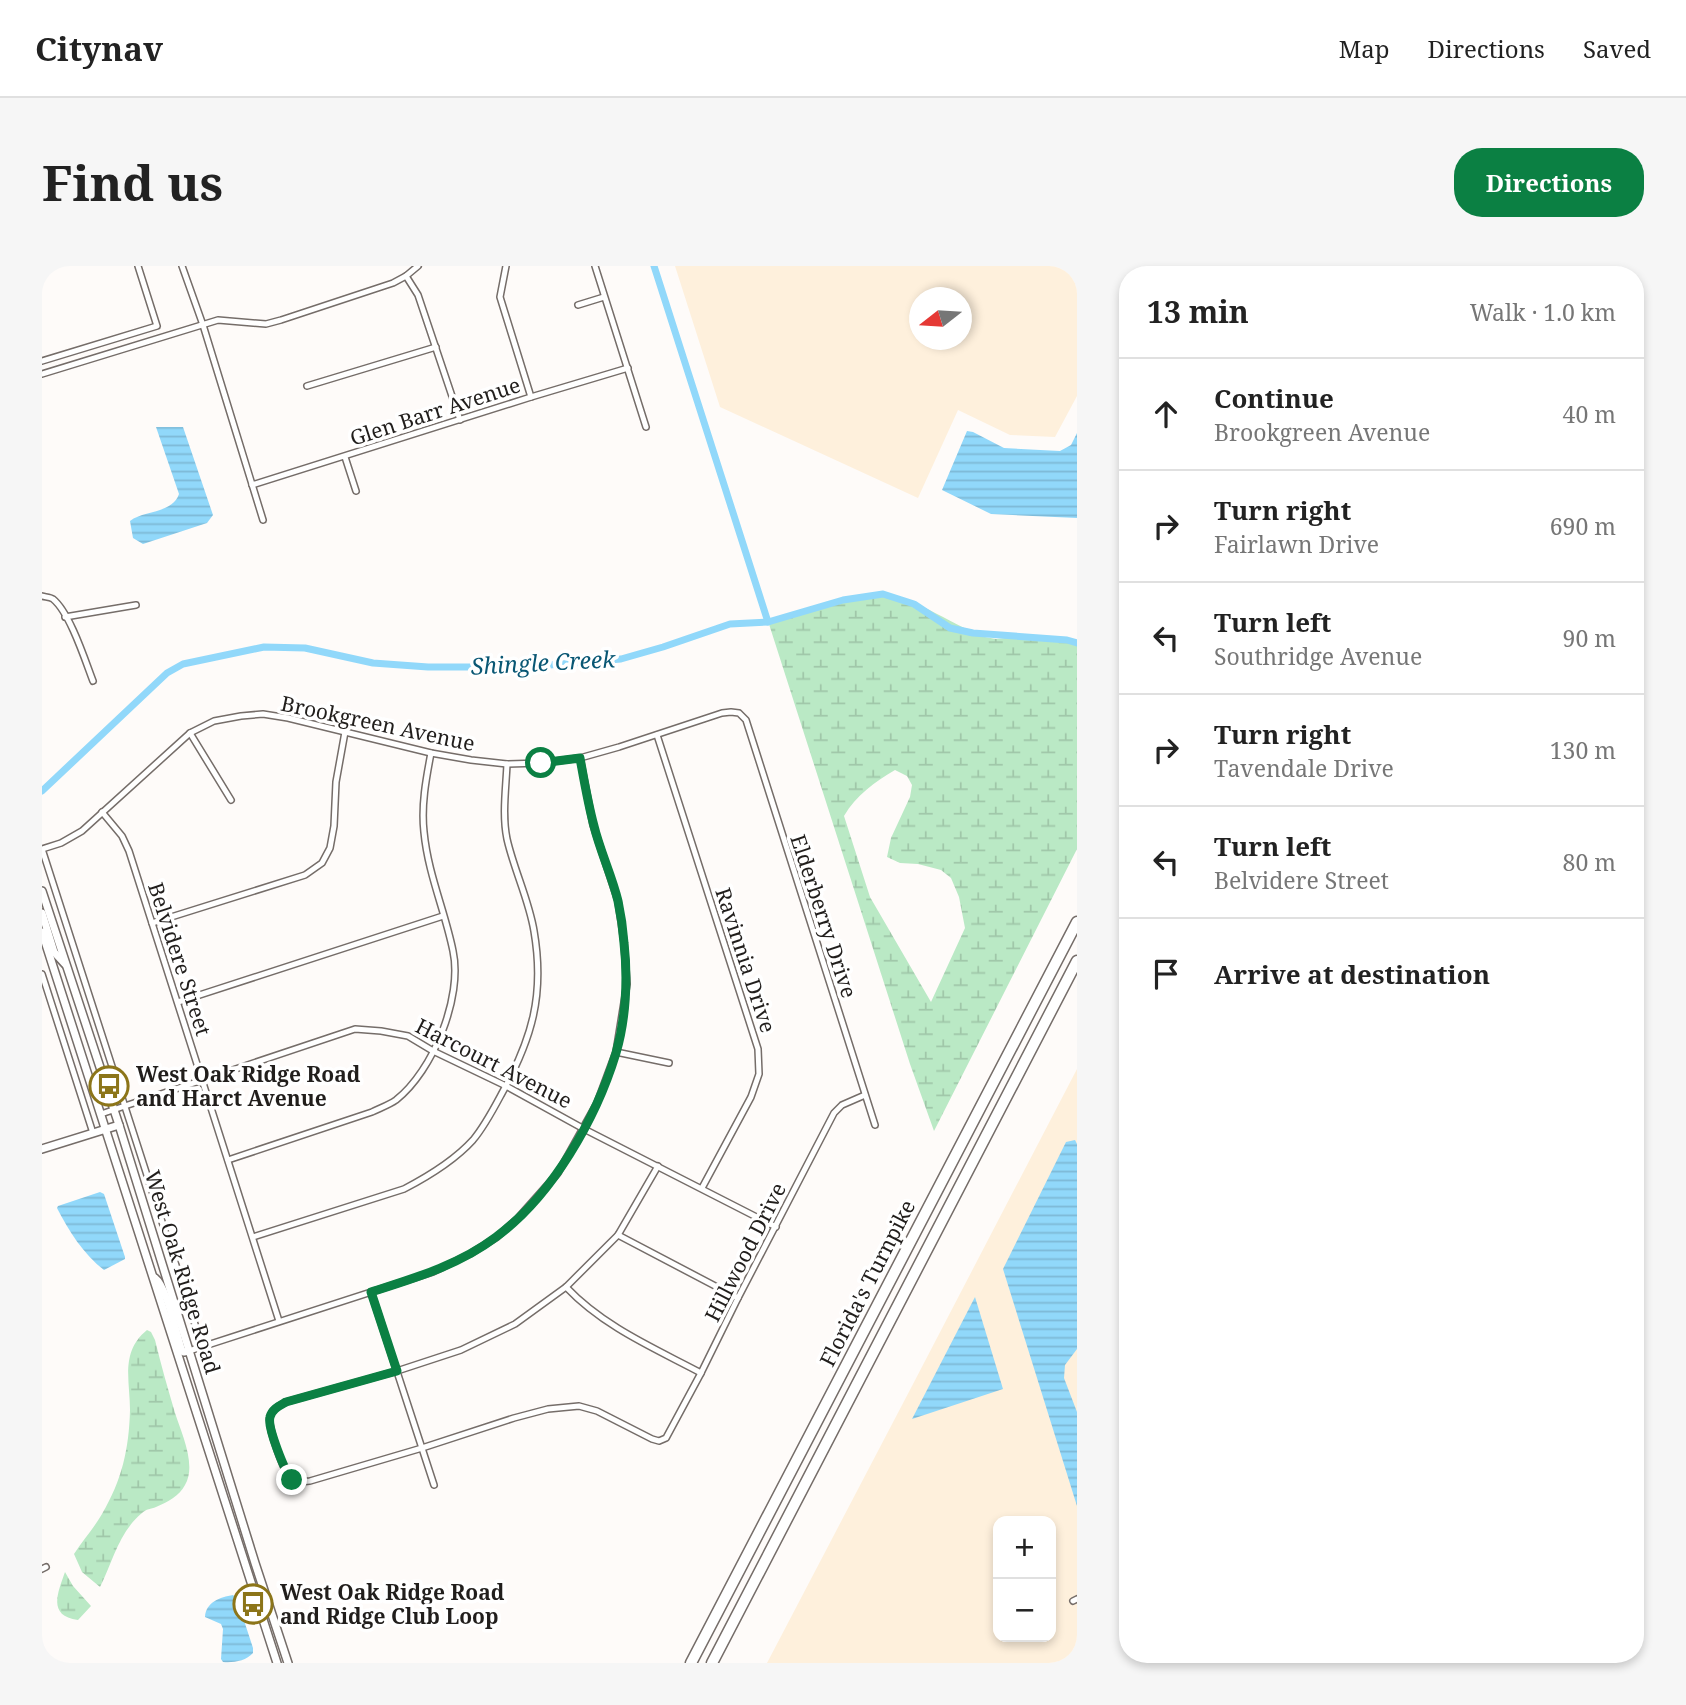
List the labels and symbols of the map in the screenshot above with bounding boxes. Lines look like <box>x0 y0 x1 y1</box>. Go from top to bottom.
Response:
north arrow <box>909 287 972 350</box>
street label: Glen Barr Avenue <box>346 370 524 452</box>
water label: Shingle Creek <box>470 642 617 682</box>
street label: Brookgreen Avenue <box>279 689 477 757</box>
route start <box>525 747 556 778</box>
street label: Elderberry Drive <box>784 831 864 1001</box>
street label: Belvidere Street <box>142 879 218 1039</box>
street label: Ravinnia Drive <box>709 884 783 1036</box>
street label: Harcourt Avenue <box>411 1011 577 1115</box>
place label: West Oak Ridge Road and Harct Avenue <box>136 1060 361 1112</box>
bus stop icon: West Oak Ridge Road and Harct Avenue <box>88 1065 130 1107</box>
street label: West Oak Ridge Road <box>139 1167 227 1377</box>
street label: Hillwood Drive <box>698 1178 792 1326</box>
street label: Florida's Turnpike <box>813 1195 921 1371</box>
route end <box>276 1464 307 1495</box>
place label: West Oak Ridge Road and Ridge Club Loop <box>280 1578 505 1630</box>
bus stop icon: West Oak Ridge Road and Ridge Club Loop <box>232 1583 274 1625</box>

